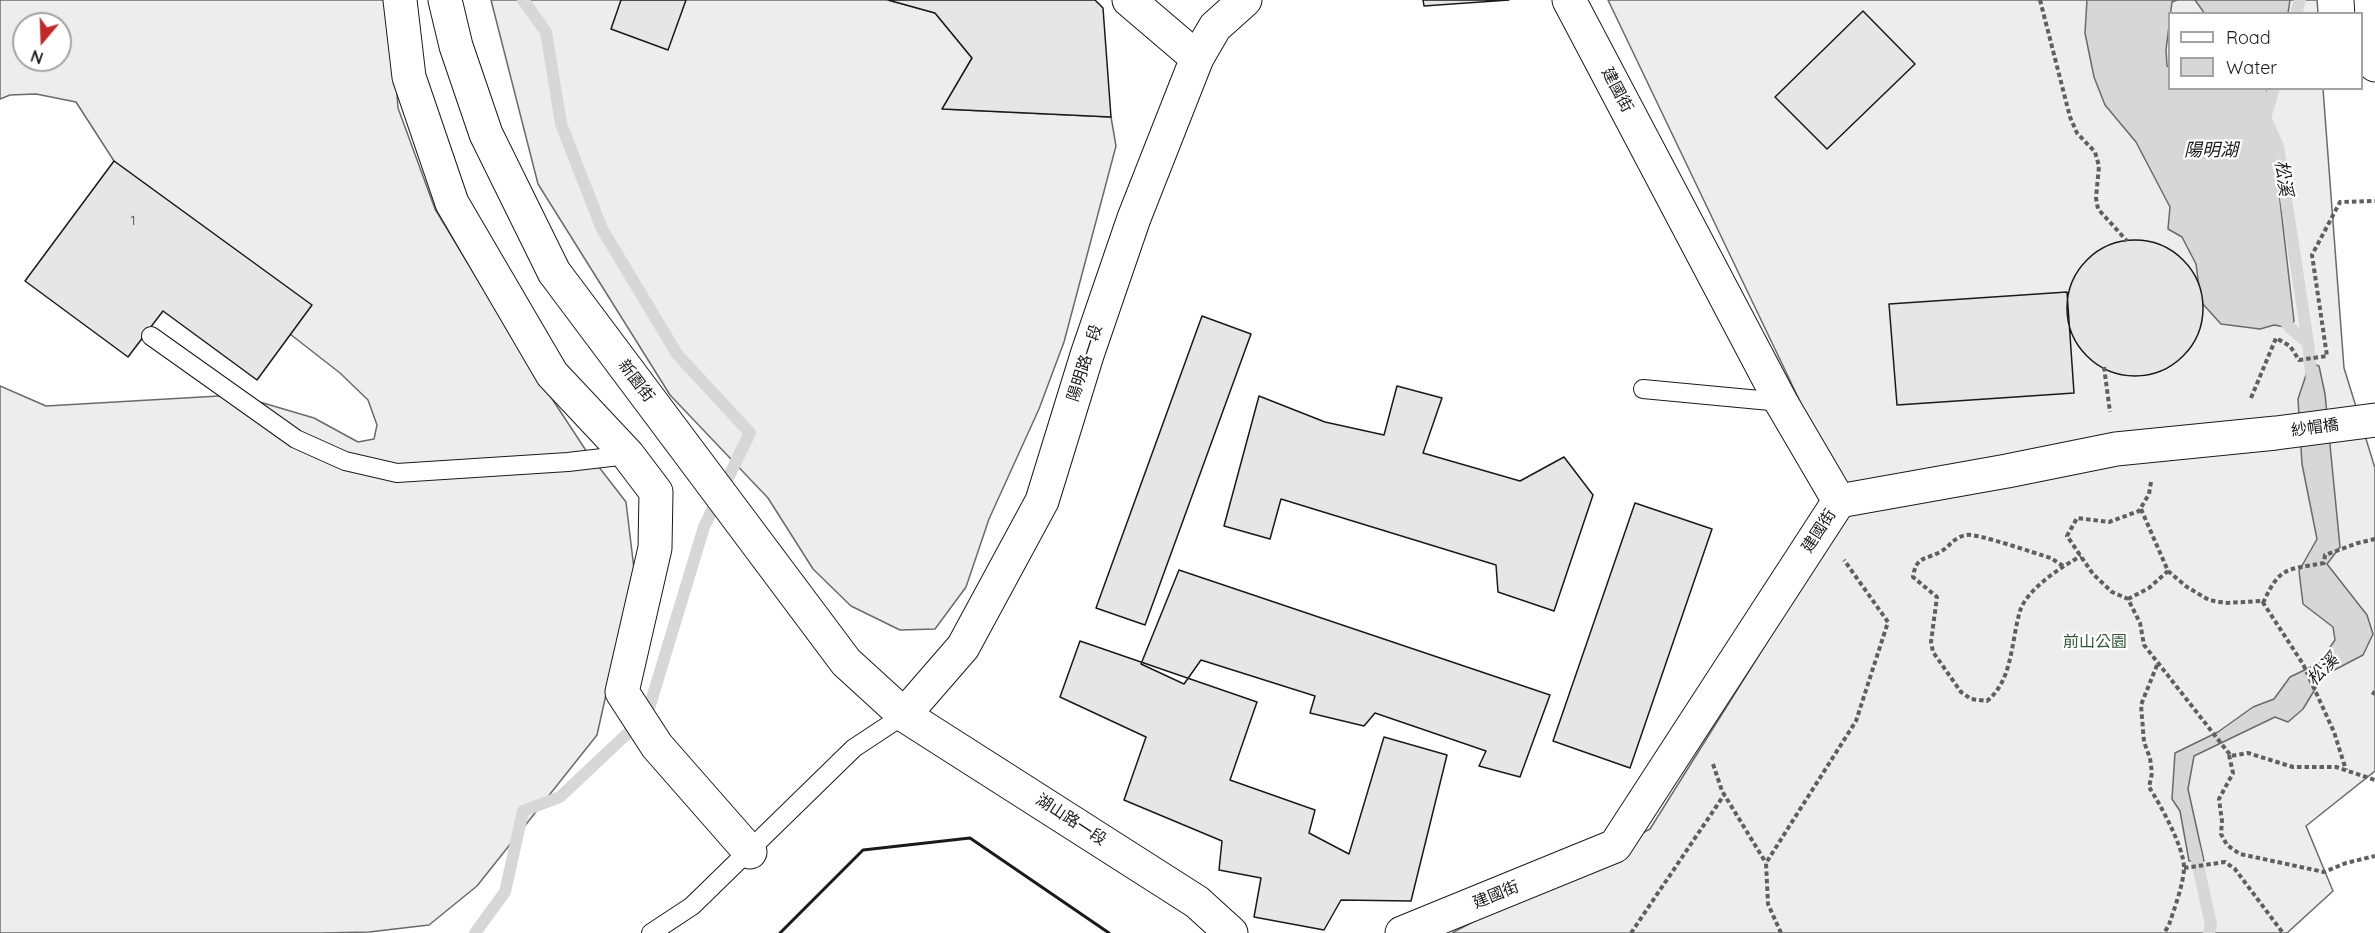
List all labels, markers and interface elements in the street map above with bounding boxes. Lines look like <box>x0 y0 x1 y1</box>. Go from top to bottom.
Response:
north arrow <box>12 12 72 72</box>
legend <box>2168 12 2363 90</box>
text: Road <box>2226 26 2271 49</box>
text: N <box>28 46 46 69</box>
text: Water <box>2226 56 2277 79</box>
street label: 建國街 <box>1597 64 1637 116</box>
water label: 陽明湖 <box>2184 140 2238 162</box>
water label: 松溪 <box>2270 159 2296 197</box>
house number: 1 <box>130 213 136 229</box>
street label: 陽明路一段 <box>1064 322 1106 404</box>
street label: 新園街 <box>614 356 658 406</box>
street label: 紗帽橋 <box>2290 415 2340 441</box>
street label: 建國街 <box>1798 506 1840 556</box>
park label: 前山公園 <box>2063 632 2127 652</box>
water label: 松溪 <box>2303 650 2343 690</box>
street label: 湖山路一段 <box>1032 790 1110 850</box>
street label: 建國街 <box>1470 877 1522 913</box>

